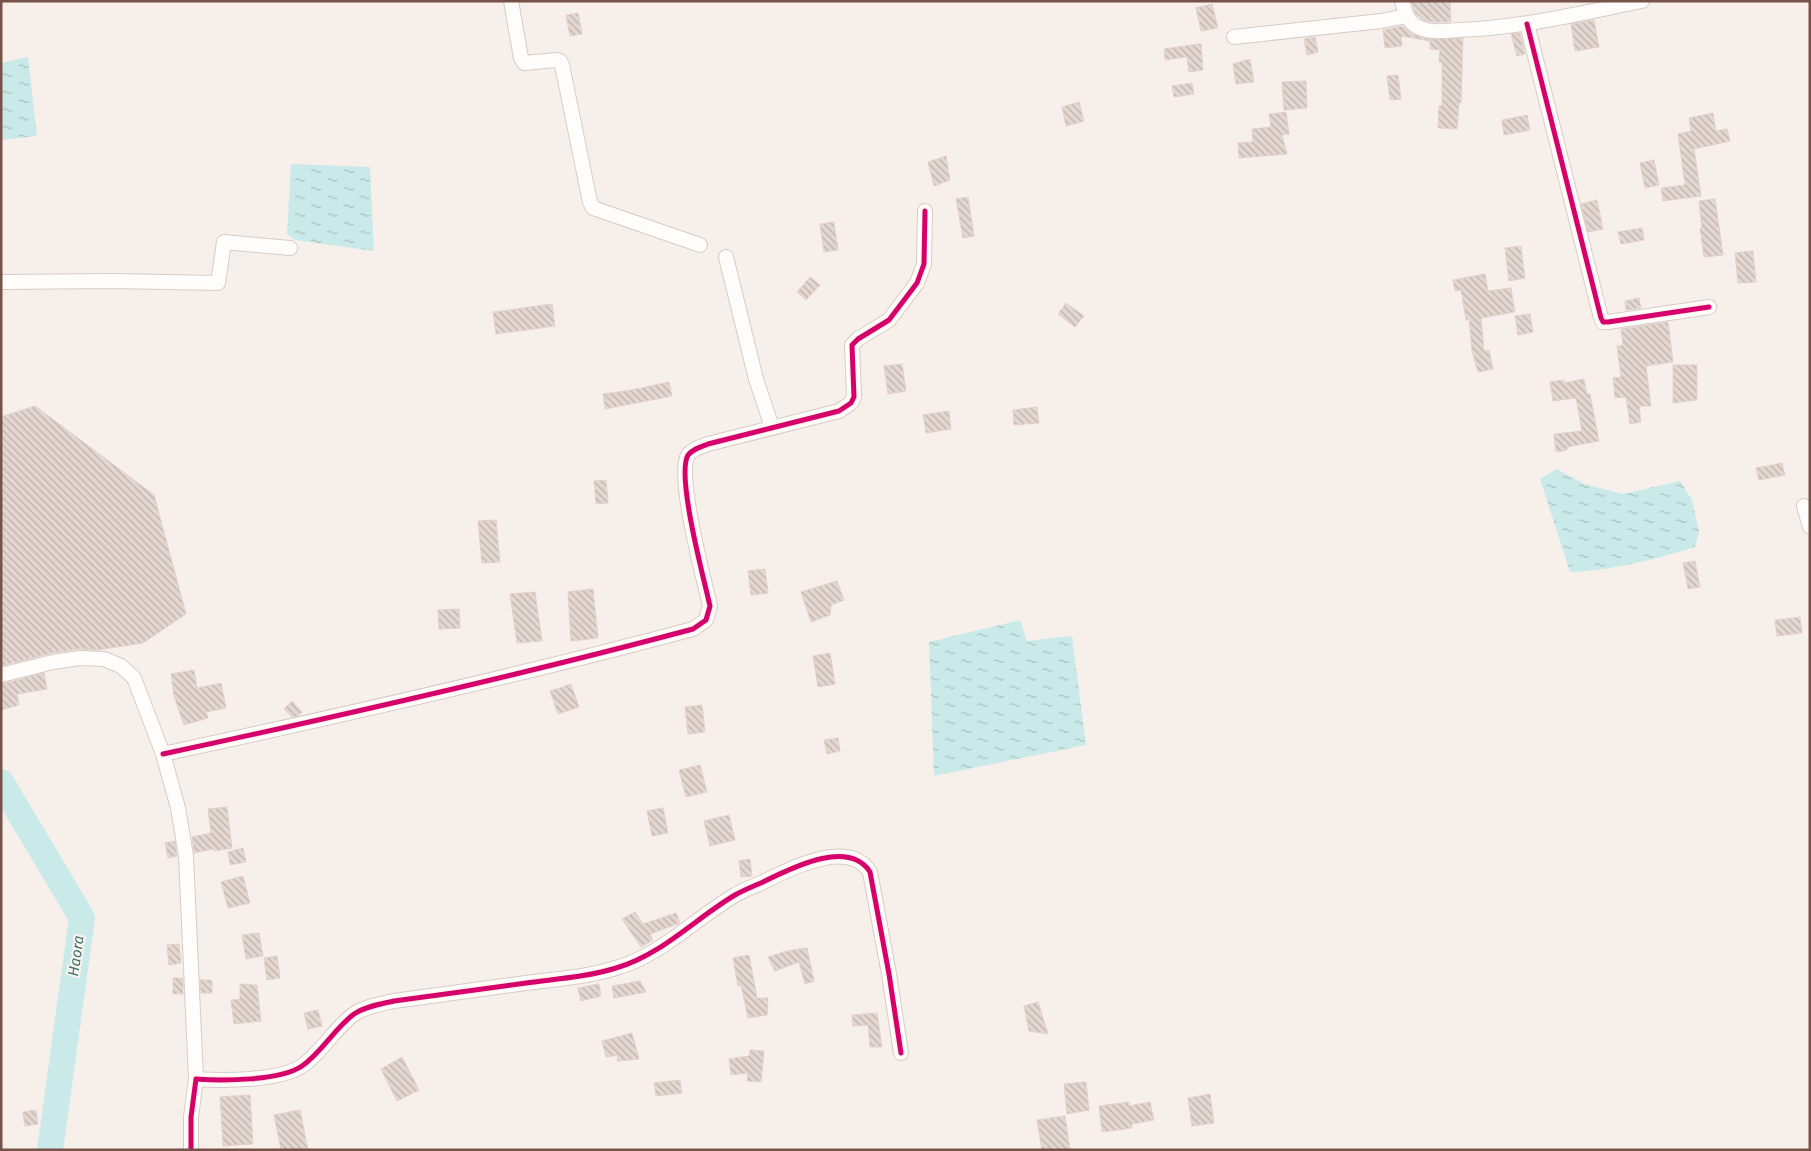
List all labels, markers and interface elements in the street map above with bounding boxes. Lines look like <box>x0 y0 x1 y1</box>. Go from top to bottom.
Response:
water label: Haora <box>64 934 88 978</box>

